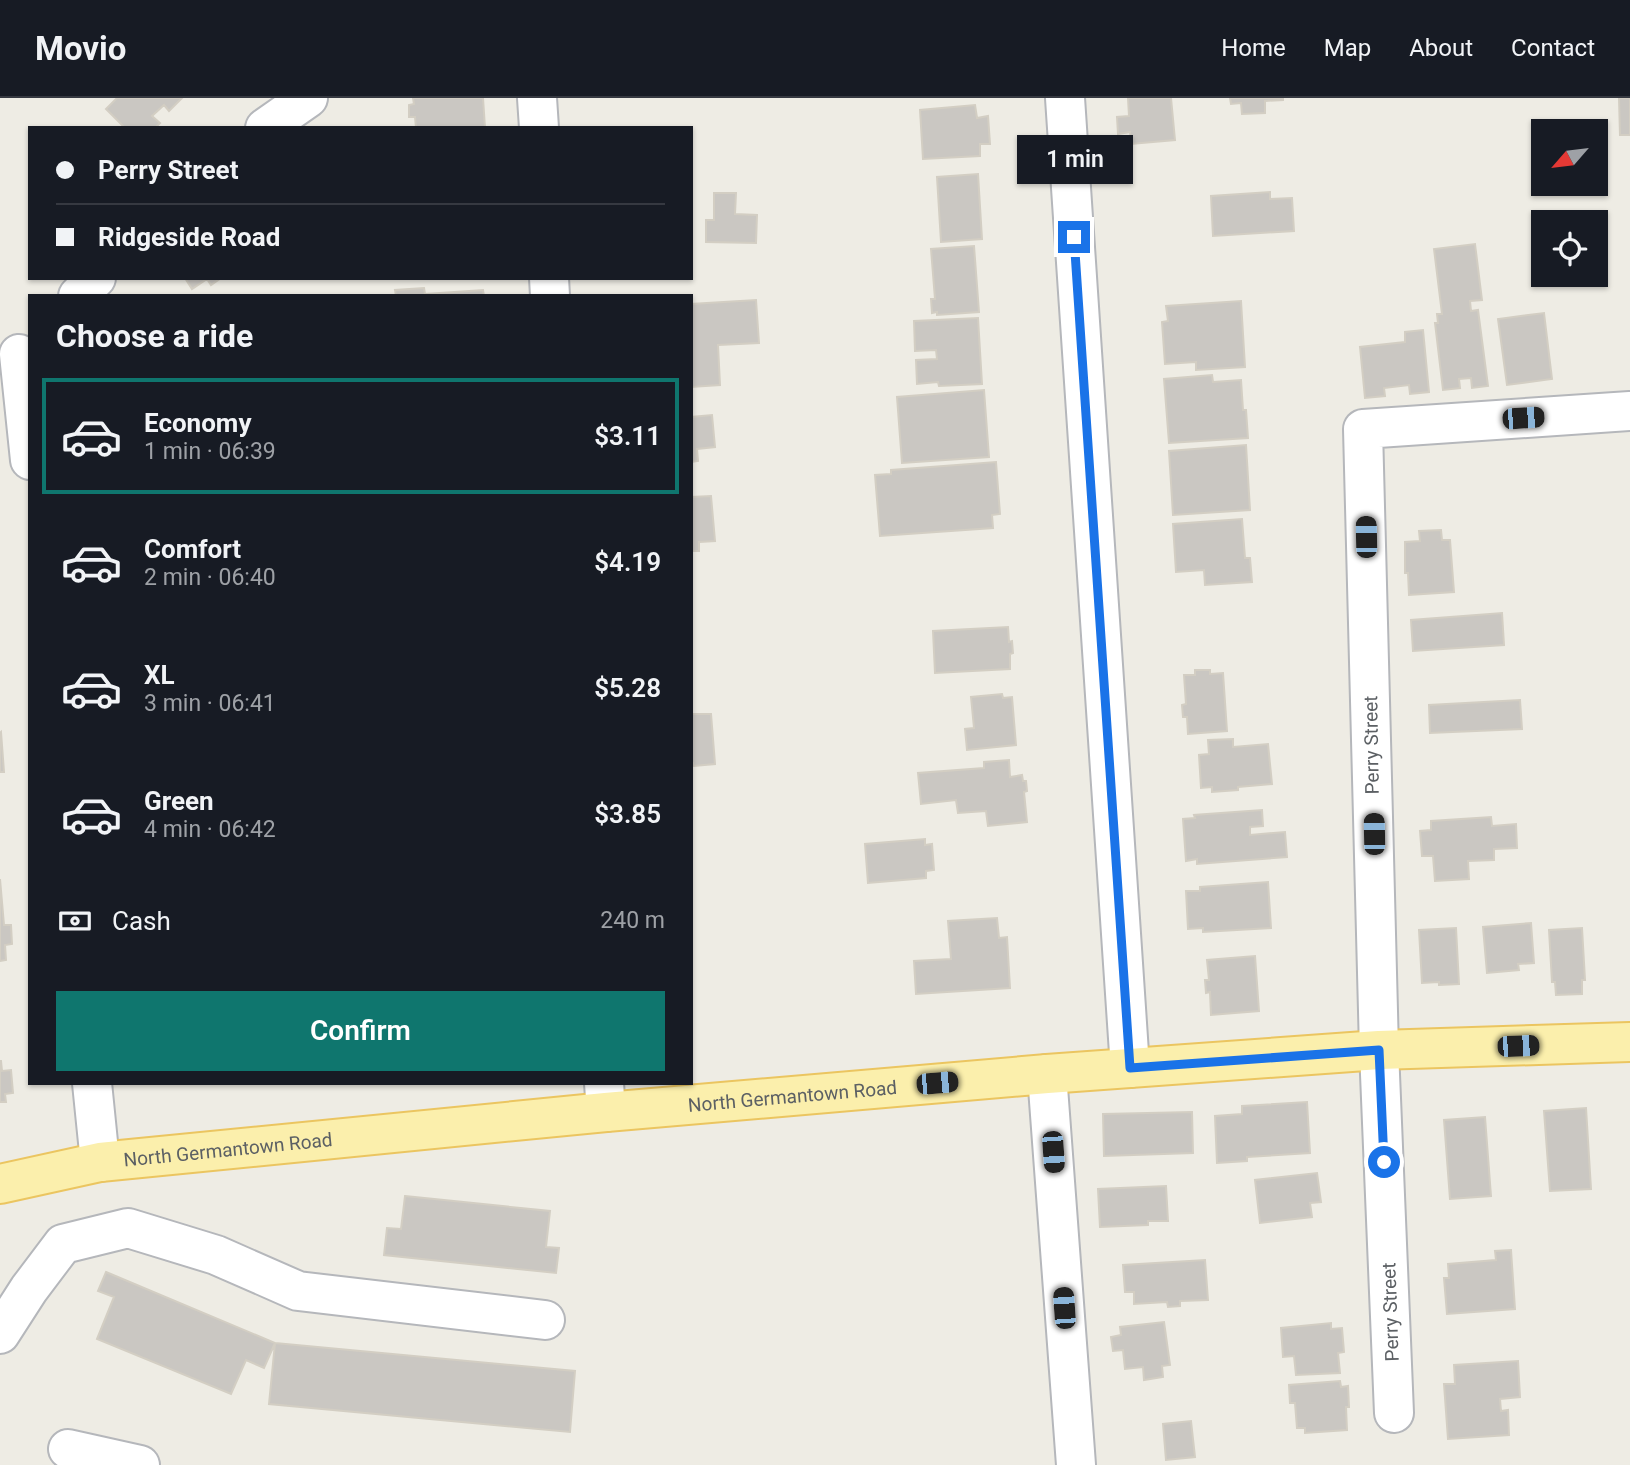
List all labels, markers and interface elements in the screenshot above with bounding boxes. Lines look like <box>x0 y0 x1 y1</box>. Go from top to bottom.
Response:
text: Movio <box>35 29 126 68</box>
text: Home <box>1221 34 1286 62</box>
text: Map <box>1324 34 1371 62</box>
text: About <box>1409 34 1473 62</box>
text: Contact <box>1511 34 1595 62</box>
north arrow <box>1531 119 1608 196</box>
map controls <box>1531 119 1608 287</box>
callout: 1 min <box>1016 136 1132 184</box>
text: 1 min <box>1046 146 1104 173</box>
text: Perry Street <box>98 155 238 185</box>
button: locate <box>1531 210 1608 287</box>
route end <box>1058 221 1090 253</box>
text: Ridgeside Road <box>98 222 280 252</box>
text: Choose a ride <box>56 317 253 355</box>
icon: car <box>60 405 123 468</box>
car <box>1502 406 1545 430</box>
text: Economy <box>144 408 251 438</box>
text: $3.11 <box>594 421 661 451</box>
text: 1 min · 06:39 <box>144 438 276 465</box>
car <box>1356 516 1377 558</box>
icon: car <box>60 531 123 594</box>
text: Comfort <box>144 534 241 564</box>
text: $4.19 <box>594 547 661 577</box>
text: 2 min · 06:40 <box>144 564 276 591</box>
icon: car <box>60 657 123 720</box>
text: XL <box>144 660 175 690</box>
text: $5.28 <box>594 673 661 703</box>
text: 3 min · 06:41 <box>144 690 276 717</box>
street label: Perry Street <box>1359 695 1384 795</box>
icon: car <box>60 783 123 846</box>
text: Green <box>144 786 214 816</box>
text: $3.85 <box>594 799 661 829</box>
car <box>1364 813 1385 855</box>
text: 4 min · 06:42 <box>144 816 276 843</box>
icon: cash <box>56 902 94 940</box>
text: Cash <box>112 906 171 936</box>
text: 240 m <box>600 907 665 934</box>
button: Confirm <box>56 991 665 1071</box>
car <box>1497 1035 1540 1057</box>
car <box>916 1071 959 1095</box>
street label: North Germantown Road <box>687 1076 898 1117</box>
street label: North Germantown Road <box>123 1128 334 1172</box>
car <box>1042 1130 1065 1174</box>
route start <box>1368 1146 1400 1178</box>
street label: Perry Street <box>1377 1262 1404 1362</box>
car <box>1053 1286 1076 1330</box>

